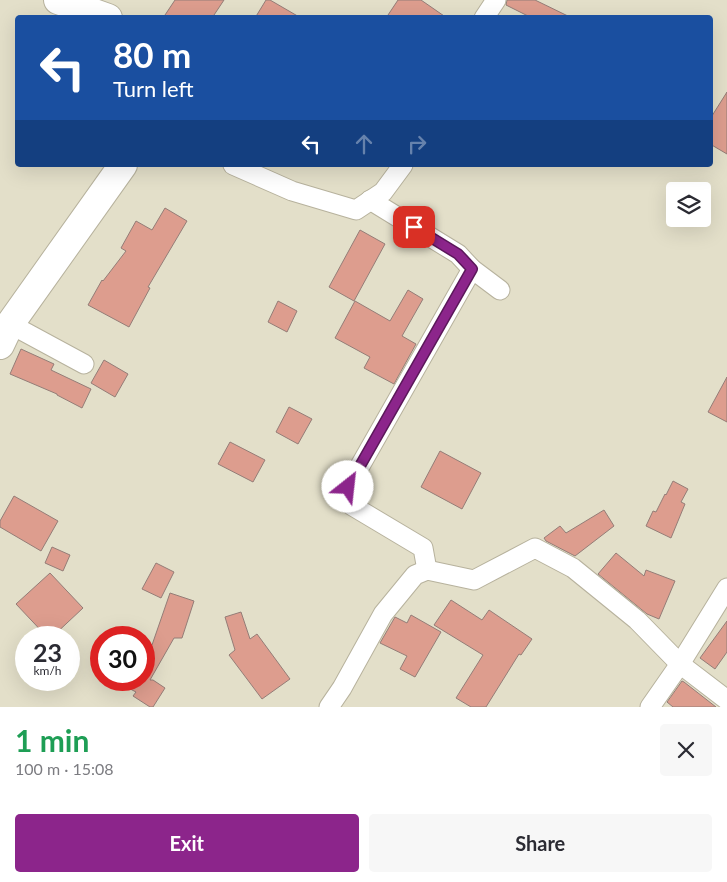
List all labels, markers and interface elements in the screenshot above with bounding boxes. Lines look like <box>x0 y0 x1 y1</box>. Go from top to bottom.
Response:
text: 80 m <box>113 33 191 75</box>
icon: left <box>30 35 95 100</box>
text: Turn left <box>113 75 194 102</box>
icon: left <box>297 130 325 158</box>
icon: ahead <box>350 130 378 158</box>
icon: right <box>403 130 431 158</box>
map controls <box>666 182 711 227</box>
button: layers <box>666 182 711 227</box>
pin <box>393 206 435 248</box>
icon: arrive <box>400 213 428 241</box>
position arrow <box>321 460 373 512</box>
speed limit sign: 30 <box>90 626 155 691</box>
text: 23 <box>33 637 62 667</box>
text: km/h <box>33 663 62 678</box>
text: 1 min <box>15 722 89 758</box>
button: close <box>660 724 712 776</box>
text: 100 m · 15:08 <box>15 759 114 778</box>
button: Exit <box>15 814 359 872</box>
button: Share <box>369 814 712 872</box>

